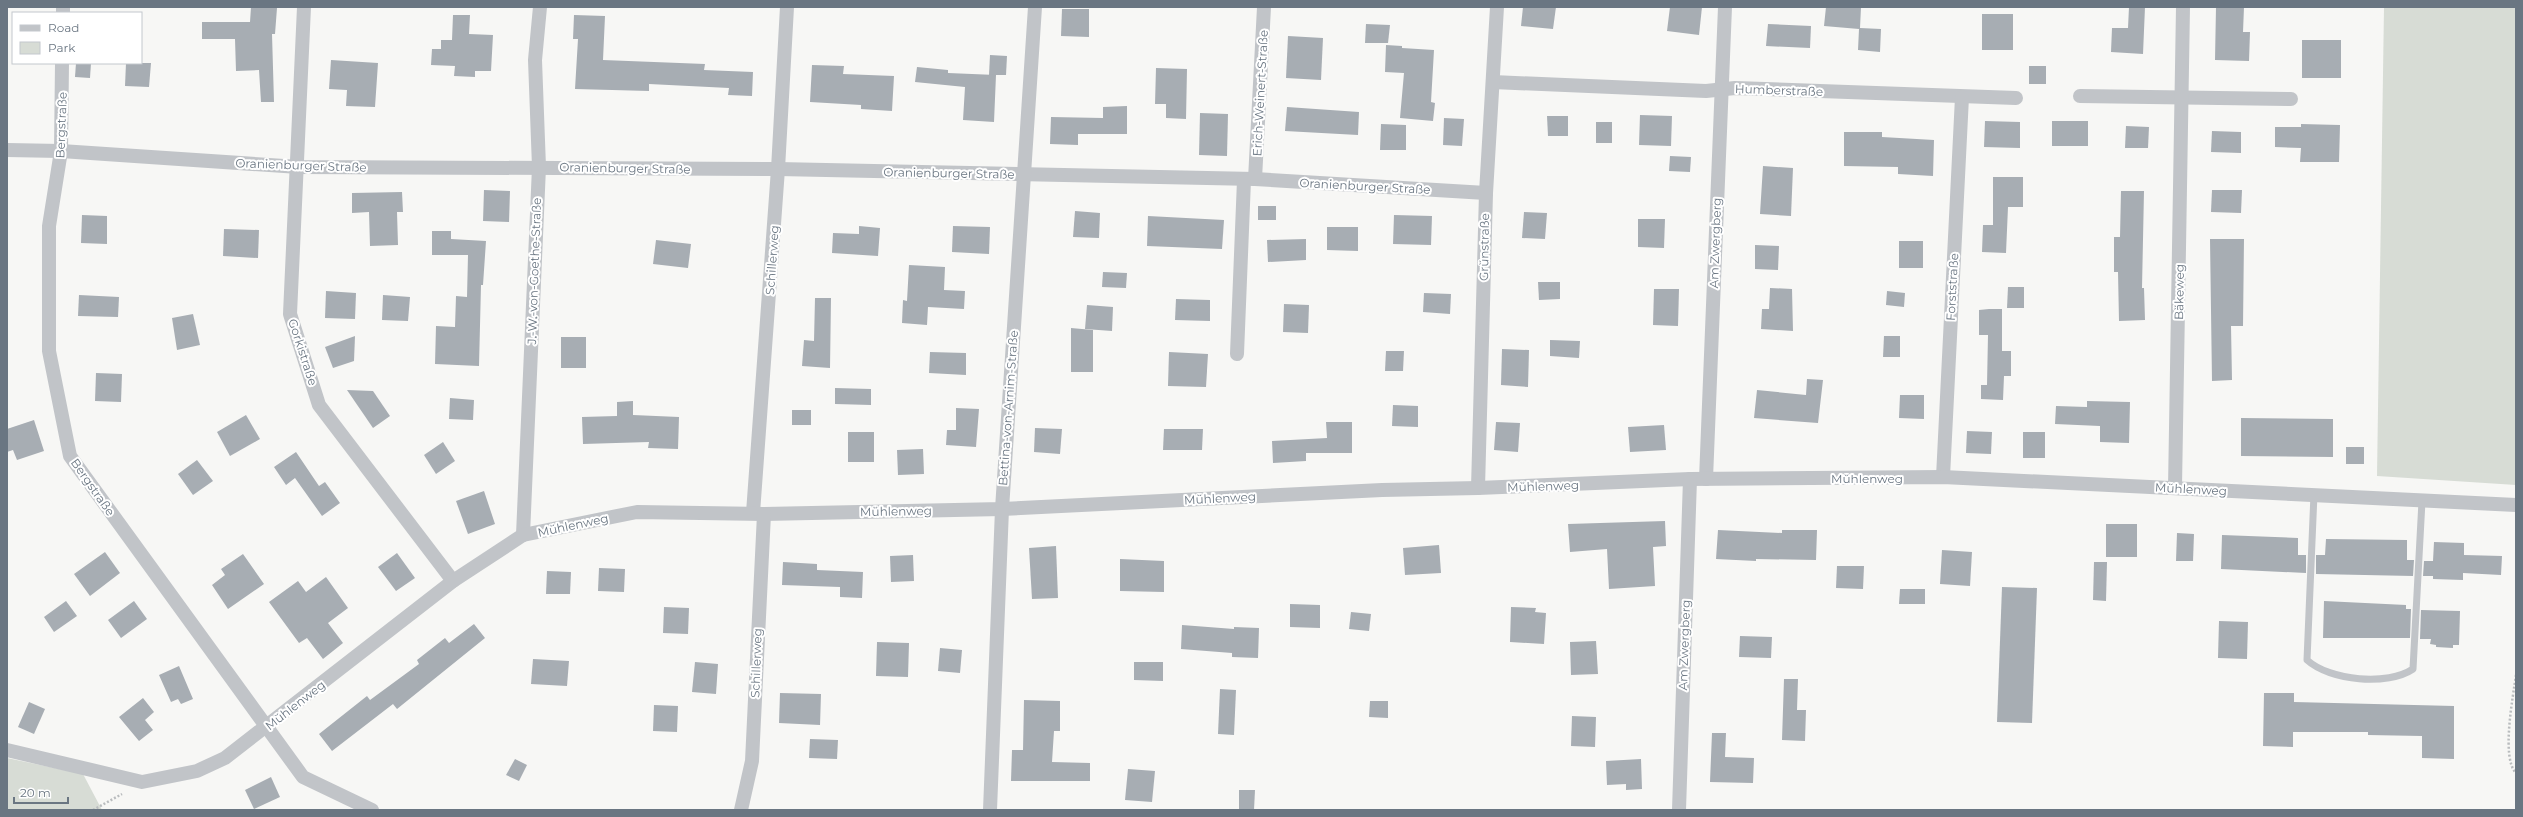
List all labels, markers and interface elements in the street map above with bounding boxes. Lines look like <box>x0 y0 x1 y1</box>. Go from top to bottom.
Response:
legend <box>12 12 142 64</box>
text: Road <box>48 20 79 35</box>
street label: Erich-Weinert-Straße <box>1249 29 1271 157</box>
text: Park <box>48 40 76 55</box>
street label: Humberstraße <box>1735 81 1823 99</box>
street label: Bergstraße <box>52 91 70 159</box>
street label: Oranienburger Straße <box>235 155 367 175</box>
street label: Oranienburger Straße <box>559 159 691 177</box>
street label: Oranienburger Straße <box>883 164 1015 182</box>
street label: Oranienburger Straße <box>1299 175 1431 197</box>
street label: J.-W.-von-Goethe-Straße <box>524 197 544 346</box>
street label: Am Zwergberg <box>1706 197 1724 289</box>
street label: Grünstraße <box>1476 213 1492 281</box>
street label: Schillerweg <box>762 225 782 295</box>
street label: Forststraße <box>1943 253 1961 321</box>
street label: Bäkeweg <box>2171 264 2187 320</box>
street label: Gorkistraße <box>285 317 321 387</box>
street label: Bettina-von-Arnim-Straße <box>995 330 1021 486</box>
street label: Bergstraße <box>68 455 118 519</box>
street label: Mühlenweg <box>1831 471 1903 486</box>
street label: Mühlenweg <box>1507 477 1579 495</box>
street label: Mühlenweg <box>2155 480 2227 498</box>
street label: Mühlenweg <box>1184 489 1256 507</box>
street label: Mühlenweg <box>860 503 932 519</box>
street label: Mühlenweg <box>536 510 610 540</box>
street label: Am Zwergberg <box>1675 599 1693 691</box>
street label: Schillerweg <box>747 628 765 698</box>
street label: Mühlenweg <box>262 677 328 733</box>
scale bar <box>14 779 68 805</box>
text: 20 m <box>20 785 51 800</box>

